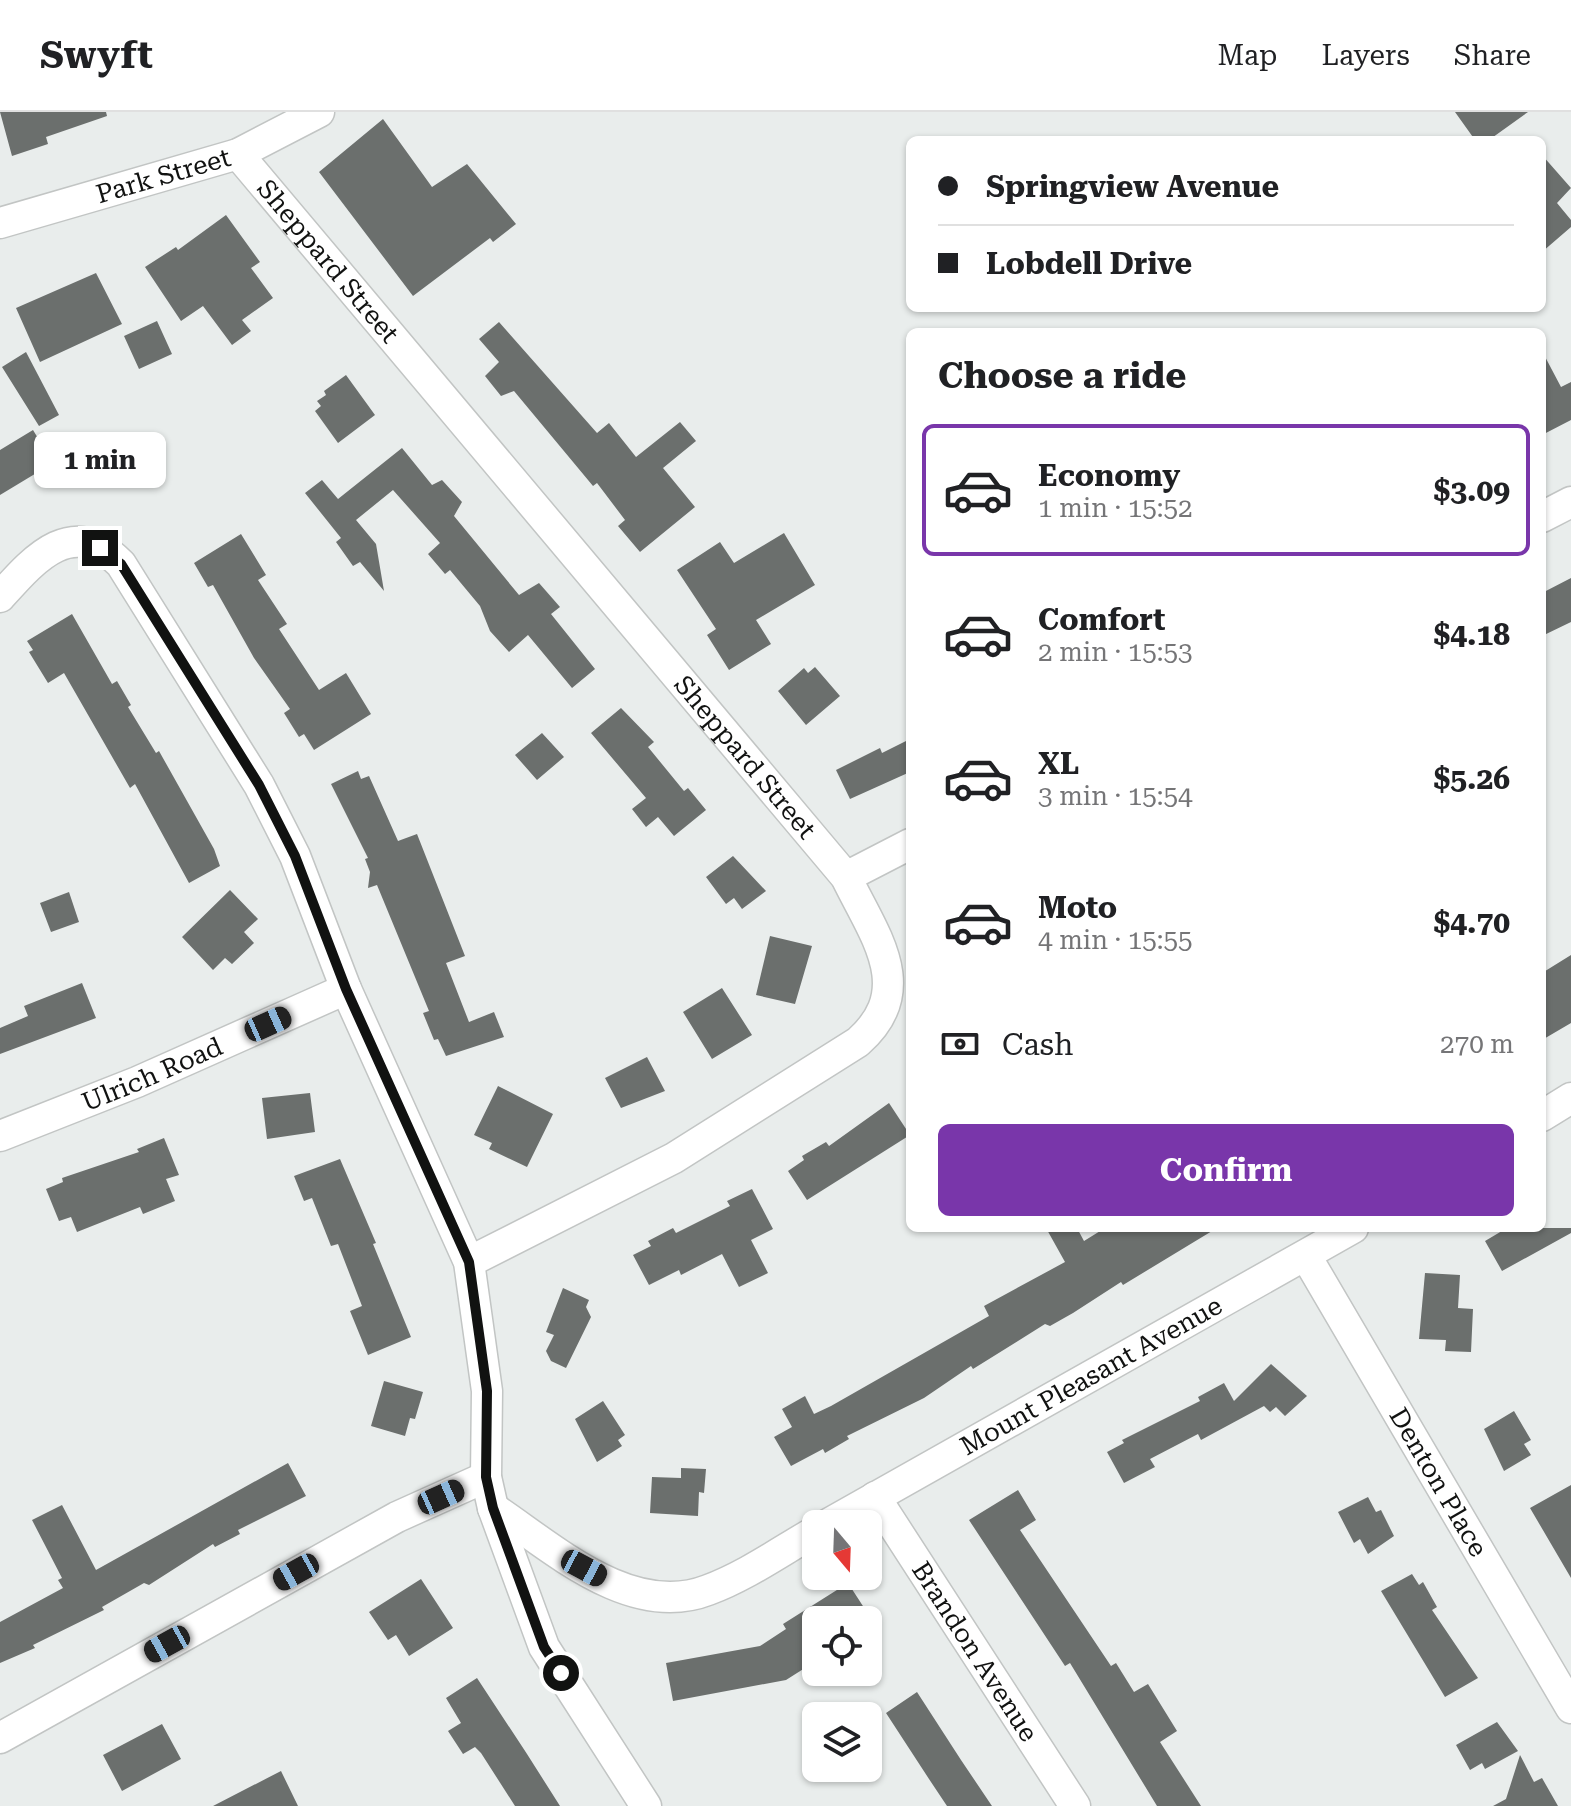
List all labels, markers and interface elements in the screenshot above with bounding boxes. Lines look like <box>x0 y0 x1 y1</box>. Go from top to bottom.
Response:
text: Swyft <box>40 33 153 77</box>
text: Map <box>1218 39 1277 72</box>
text: Layers <box>1321 39 1410 72</box>
text: Share <box>1454 39 1531 72</box>
street label: Park Street <box>93 142 234 209</box>
text: Springview Avenue <box>986 169 1279 204</box>
street label: Sheppard Street <box>251 174 405 349</box>
text: Lobdell Drive <box>986 246 1192 281</box>
text: Choose a ride <box>938 355 1186 397</box>
callout: 1 min <box>34 432 166 488</box>
text: 1 min <box>64 445 136 475</box>
icon: car <box>942 454 1014 526</box>
text: Economy <box>1038 458 1180 493</box>
text: $3.09 <box>1433 473 1510 508</box>
text: 1 min · 15:52 <box>1038 493 1193 523</box>
route end <box>82 530 118 566</box>
icon: car <box>942 598 1014 670</box>
text: Comfort <box>1038 602 1165 637</box>
text: $4.18 <box>1433 617 1510 652</box>
text: 2 min · 15:53 <box>1038 637 1193 667</box>
street label: Sheppard Street <box>668 670 822 845</box>
icon: car <box>942 742 1014 814</box>
text: XL <box>1038 746 1079 781</box>
text: $5.26 <box>1433 761 1510 796</box>
text: 3 min · 15:54 <box>1038 781 1193 811</box>
icon: car <box>942 886 1014 958</box>
text: Moto <box>1038 890 1117 925</box>
text: $4.70 <box>1433 905 1510 940</box>
text: 4 min · 15:55 <box>1038 925 1193 955</box>
car <box>241 1003 295 1045</box>
icon: cash <box>938 1022 982 1066</box>
text: Cash <box>1002 1027 1073 1062</box>
text: 270 m <box>1440 1029 1514 1059</box>
street label: Ulrich Road <box>77 1031 227 1117</box>
button: Confirm <box>938 1124 1514 1216</box>
street label: Mount Pleasant Avenue <box>955 1290 1227 1461</box>
street label: Denton Place <box>1383 1402 1494 1562</box>
car <box>414 1476 468 1518</box>
north arrow <box>802 1510 882 1590</box>
map controls <box>802 1510 882 1782</box>
car <box>557 1546 611 1590</box>
car <box>269 1550 323 1594</box>
street label: Brandon Avenue <box>906 1556 1044 1747</box>
button: locate <box>802 1606 882 1686</box>
car <box>140 1622 194 1666</box>
route start <box>543 1655 579 1691</box>
button: layers <box>802 1702 882 1782</box>

